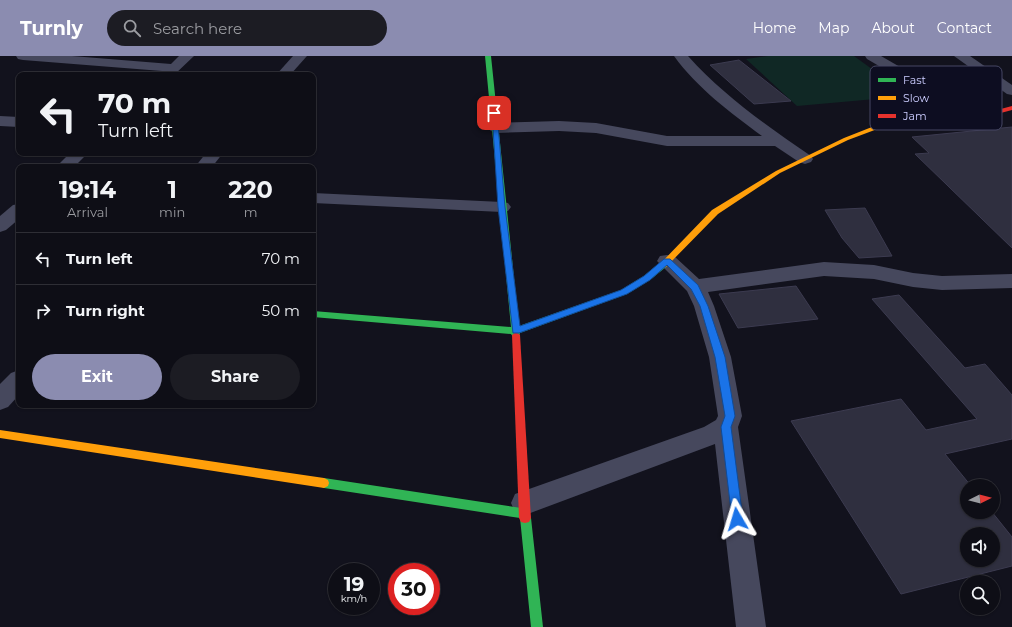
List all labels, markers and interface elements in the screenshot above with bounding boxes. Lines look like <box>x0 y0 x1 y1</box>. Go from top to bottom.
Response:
search box <box>107 10 387 46</box>
text: Turnly <box>20 17 83 40</box>
icon: search <box>121 17 143 39</box>
text: Search here <box>153 19 242 38</box>
text: Home <box>753 19 796 37</box>
text: Map <box>818 19 849 37</box>
text: About <box>871 19 915 37</box>
text: Contact <box>937 19 992 37</box>
legend <box>870 66 1002 130</box>
text: Fast <box>903 73 927 87</box>
text: 70 m <box>98 86 171 120</box>
icon: left <box>32 88 84 140</box>
text: Slow <box>903 91 929 105</box>
pin <box>477 96 511 130</box>
icon: arrive <box>483 102 505 124</box>
text: Jam <box>902 109 927 123</box>
text: Turn left <box>98 120 173 142</box>
text: 19:14 <box>59 175 116 204</box>
text: 1 <box>167 175 177 204</box>
text: 220 <box>228 175 273 204</box>
text: Arrival <box>67 204 108 220</box>
text: min <box>159 204 185 220</box>
text: m <box>244 204 257 220</box>
icon: left <box>32 248 54 270</box>
text: Turn left <box>66 249 133 268</box>
text: 70 m <box>262 249 300 268</box>
icon: right <box>32 300 54 322</box>
text: Turn right <box>66 301 145 320</box>
text: 50 m <box>262 301 300 320</box>
button: Exit <box>32 354 162 400</box>
button: Share <box>170 354 300 400</box>
north arrow <box>960 479 1000 519</box>
map controls <box>960 479 1000 615</box>
position arrow <box>716 498 758 540</box>
button: sound <box>960 527 1000 567</box>
speed limit sign: 30 <box>388 563 440 615</box>
text: 19 <box>344 572 364 596</box>
button: search <box>960 575 1000 615</box>
text: km/h <box>341 592 367 605</box>

